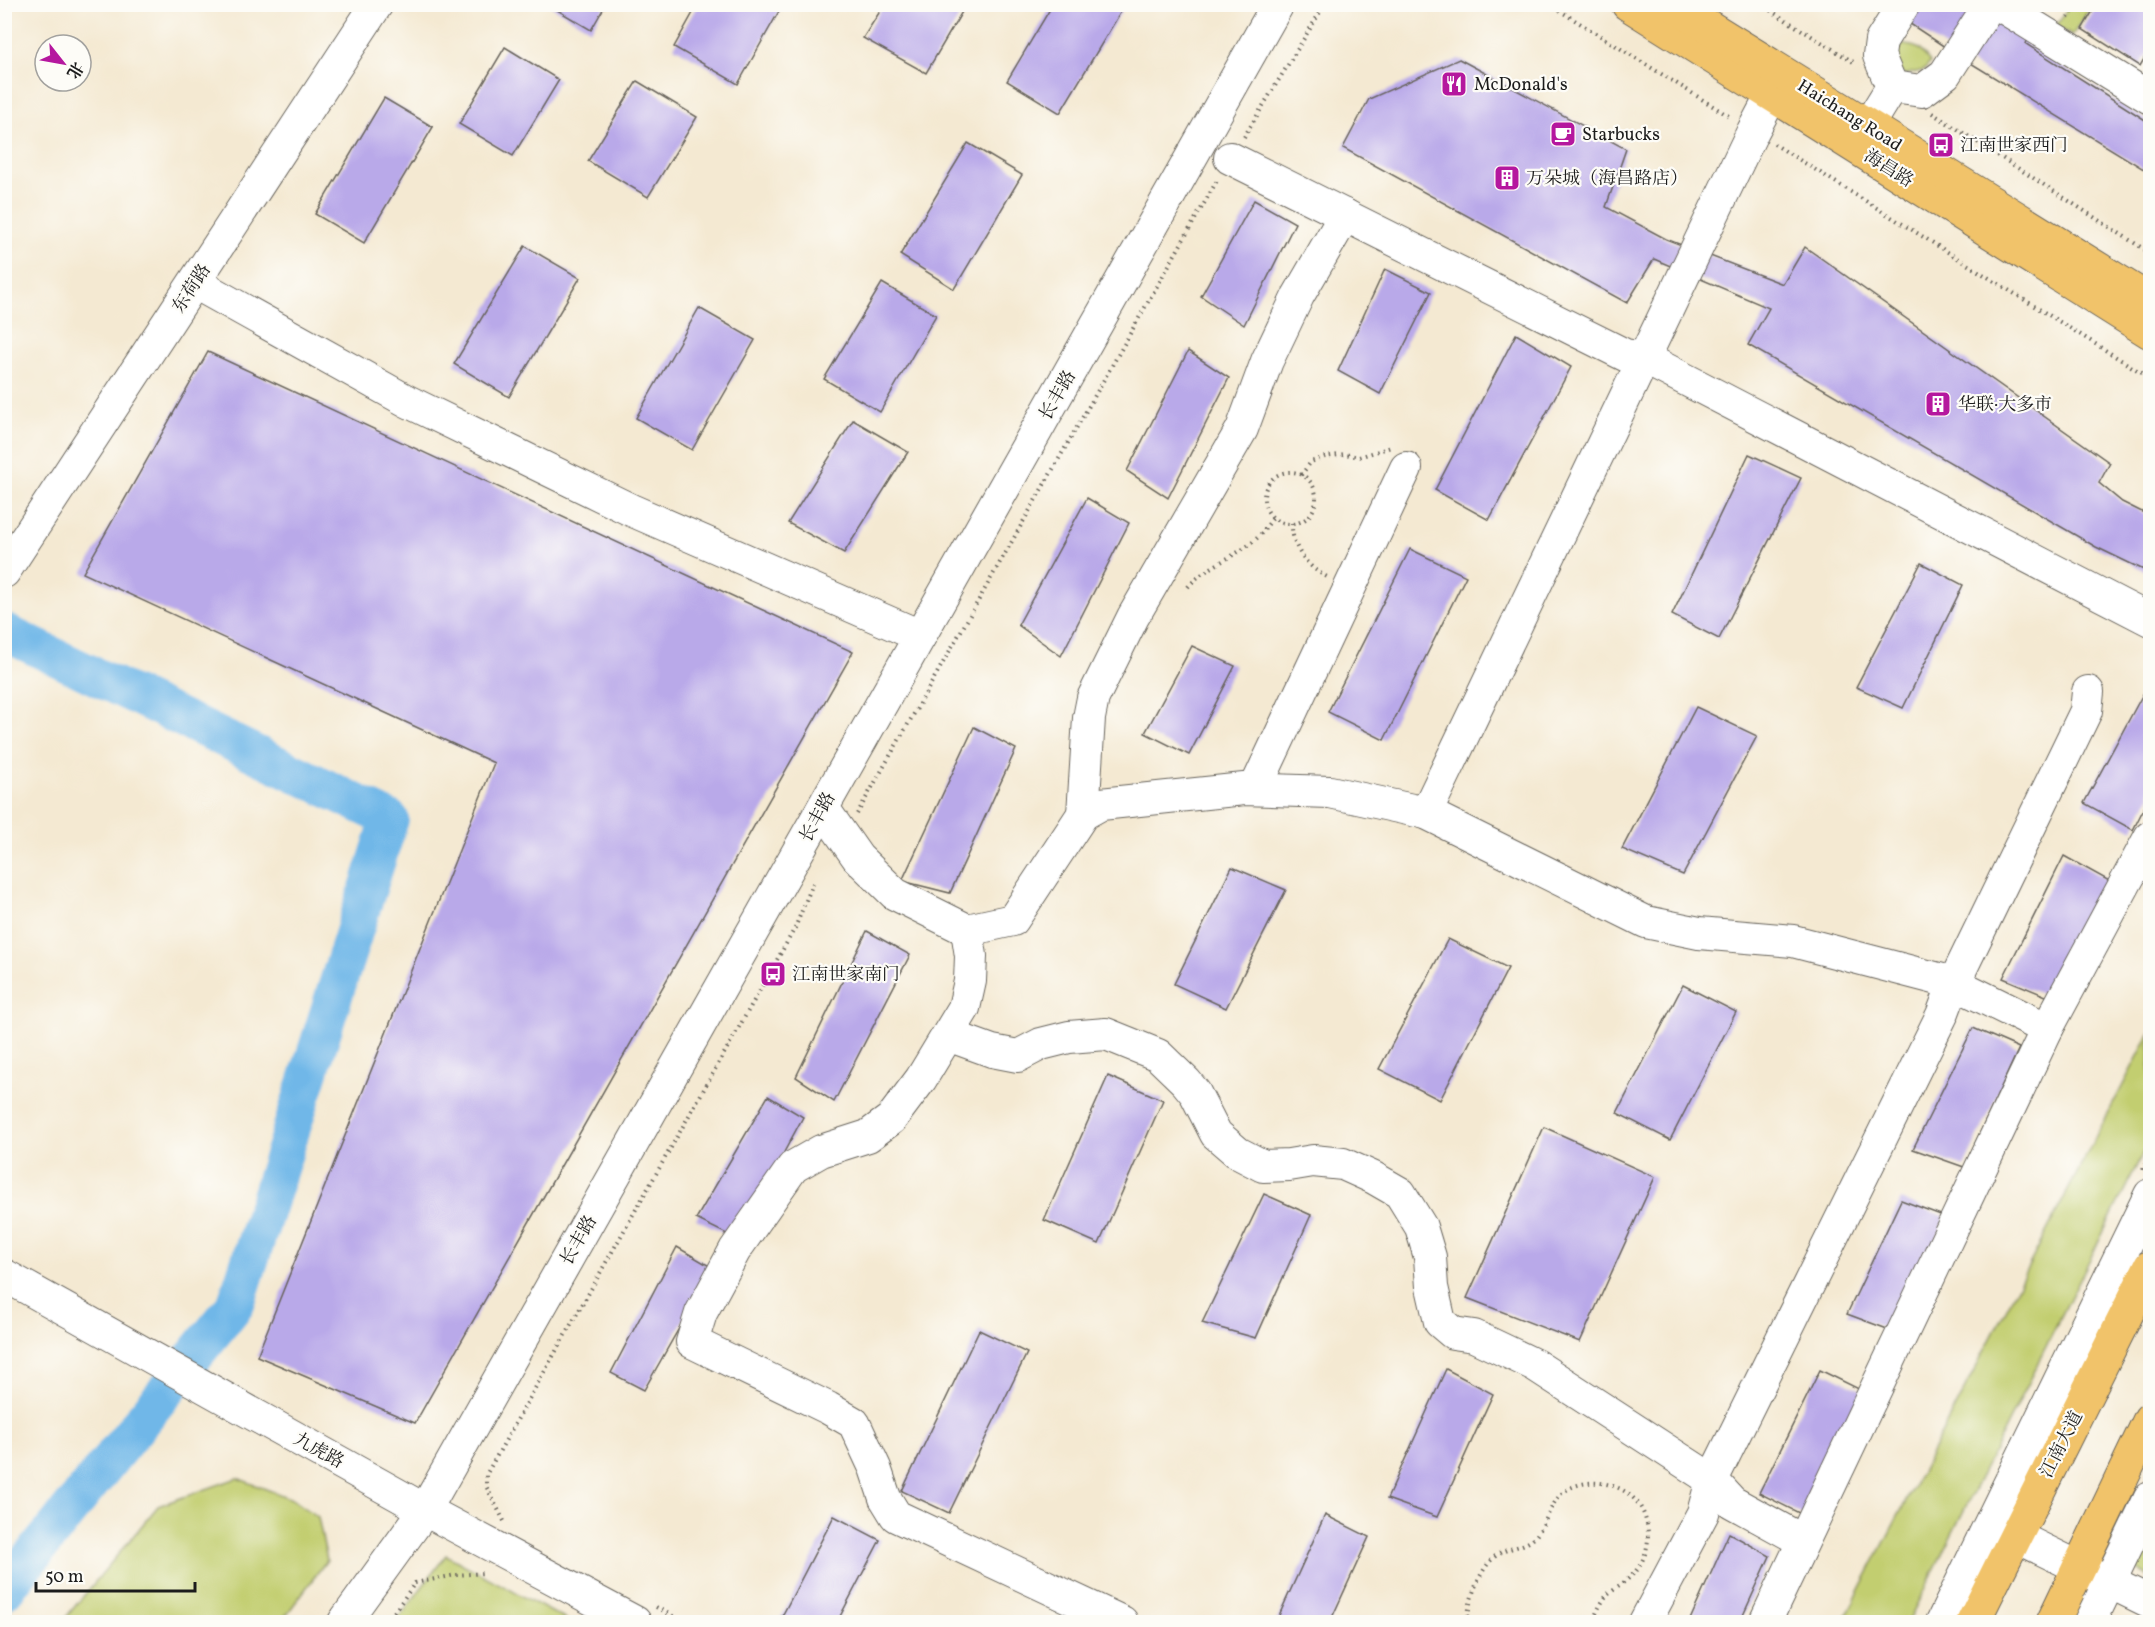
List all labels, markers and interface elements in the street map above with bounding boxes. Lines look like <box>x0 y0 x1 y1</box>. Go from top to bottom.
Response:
north arrow <box>33 33 93 93</box>
text: 北 <box>61 57 88 82</box>
restaurant icon: McDonald's <box>1439 69 1469 99</box>
place label: McDonald's <box>1474 73 1568 98</box>
street label: Haichang Road <box>1792 74 1906 159</box>
cafe icon: Starbucks <box>1548 119 1578 149</box>
place label: Starbucks <box>1582 123 1660 148</box>
bus stop icon: 江南世家西门 <box>1926 130 1956 160</box>
place label: 江南世家西门 <box>1960 134 2068 159</box>
street label: 海昌路 <box>1859 144 1918 194</box>
building icon: 万朵城（海昌路店） <box>1492 163 1522 193</box>
place label: 万朵城（海昌路店） <box>1526 167 1688 192</box>
street label: 东荷路 <box>167 259 217 318</box>
street label: 长丰路 <box>1034 366 1083 425</box>
building icon: 华联·大多市 <box>1923 389 1953 419</box>
place label: 华联·大多市 <box>1958 393 2052 418</box>
street label: 长丰路 <box>794 788 842 847</box>
bus stop icon: 江南世家南门 <box>758 959 788 989</box>
place label: 江南世家南门 <box>792 963 900 988</box>
street label: 长丰路 <box>555 1211 604 1270</box>
street label: 江南大道 <box>2035 1407 2090 1482</box>
street label: 九虎路 <box>289 1427 348 1475</box>
scale bar <box>36 1555 195 1593</box>
text: 50 m <box>45 1565 84 1590</box>

